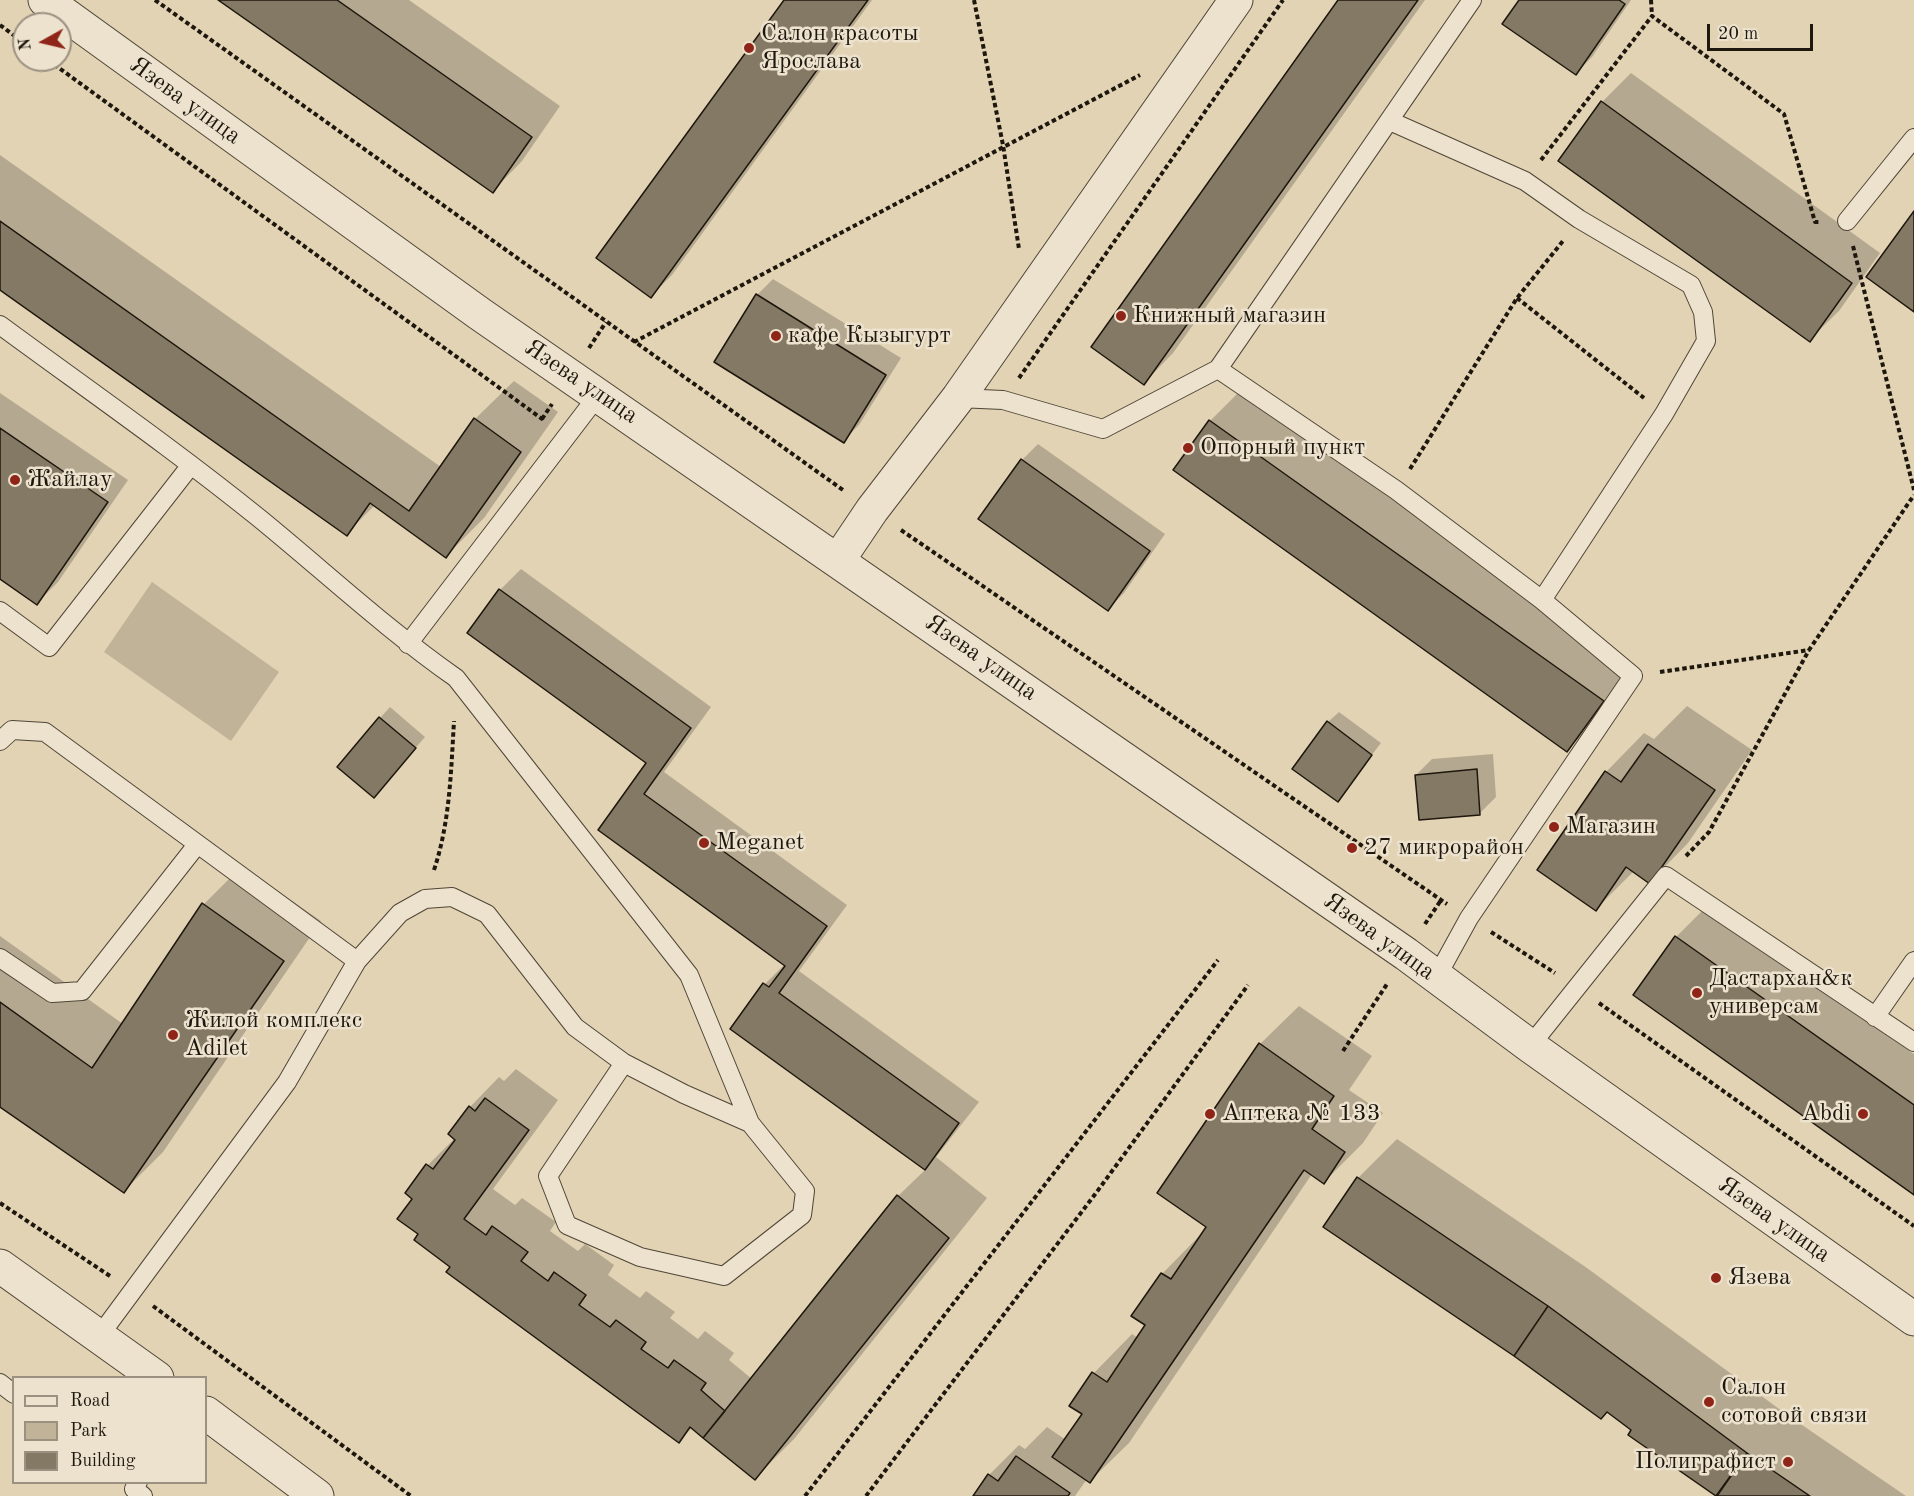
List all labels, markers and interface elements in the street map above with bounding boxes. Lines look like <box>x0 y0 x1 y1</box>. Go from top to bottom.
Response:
north arrow <box>12 12 72 72</box>
scale bar <box>1710 12 1816 50</box>
place label: Салон красоты Ярослава <box>761 20 919 76</box>
text: 20 m <box>1718 25 1758 43</box>
text: N <box>17 37 35 51</box>
marker: Салон красоты Ярослава <box>742 41 756 55</box>
street label: Язева улица <box>124 51 246 151</box>
place label: Книжный магазин <box>1133 302 1326 330</box>
marker: Книжный магазин <box>1114 309 1128 323</box>
place label: кафе Кызыгурт <box>788 322 951 350</box>
marker: кафе Кызыгурт <box>769 329 783 343</box>
street label: Язева улица <box>519 333 643 431</box>
place label: Опорный пункт <box>1200 434 1365 462</box>
marker: Опорный пункт <box>1181 441 1195 455</box>
place label: Жайлау <box>27 466 113 494</box>
marker: Жайлау <box>8 473 22 487</box>
street label: Язева улица <box>919 609 1043 707</box>
place label: Магазин <box>1566 813 1656 841</box>
marker: Магазин <box>1547 820 1561 834</box>
place label: Meganet <box>716 829 804 857</box>
place label: 27 микрорайон <box>1364 834 1524 862</box>
marker: Meganet <box>697 836 711 850</box>
marker: 27 микрорайон <box>1345 841 1359 855</box>
street label: Язева улица <box>1318 887 1440 987</box>
place label: Дастархан&к универсам <box>1709 965 1853 1021</box>
marker: Дастархан&к универсам <box>1690 986 1704 1000</box>
place label: Жилой комплекс Adilet <box>185 1007 362 1063</box>
marker: Жилой комплекс Adilet <box>166 1028 180 1042</box>
place label: Аптека № 133 <box>1222 1100 1381 1128</box>
place label: Abdi <box>1801 1100 1851 1128</box>
marker: Аптека № 133 <box>1203 1107 1217 1121</box>
marker: Abdi <box>1856 1107 1870 1121</box>
street label: Язева улица <box>1712 1171 1836 1269</box>
place label: Язева <box>1728 1264 1791 1292</box>
marker: Язева <box>1709 1271 1723 1285</box>
place label: Салон сотовой связи <box>1721 1374 1867 1430</box>
legend <box>12 1376 207 1484</box>
text: Road <box>70 1392 110 1410</box>
marker: Салон сотовой связи <box>1702 1395 1716 1409</box>
text: Park <box>70 1422 107 1440</box>
place label: Полиграфист <box>1635 1448 1776 1476</box>
text: Building <box>70 1452 135 1470</box>
marker: Полиграфист <box>1781 1455 1795 1469</box>

